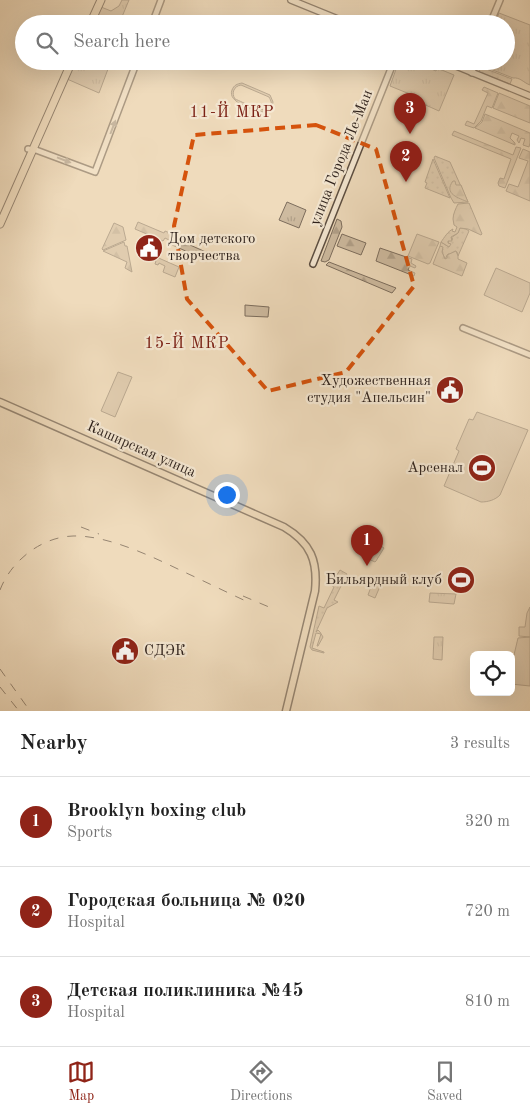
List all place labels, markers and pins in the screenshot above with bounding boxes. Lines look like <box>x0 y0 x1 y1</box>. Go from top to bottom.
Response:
pin: 3 <box>394 93 426 134</box>
pin: 2 <box>390 141 422 182</box>
place label: Дом детского творчества <box>168 232 255 264</box>
public building icon: Дом детского творчества <box>134 233 164 263</box>
place label: Художественная студия "Апельсин" <box>307 374 431 406</box>
public building icon: Художественная студия "Апельсин" <box>435 375 465 405</box>
sports icon: Арсенал <box>467 453 497 483</box>
place label: Арсенал <box>407 461 463 476</box>
pin: 1 <box>351 525 383 566</box>
sports icon: Бильярдный клуб <box>446 565 476 595</box>
place label: Бильярдный клуб <box>325 573 442 588</box>
public building icon: СДЭК <box>110 636 140 666</box>
place label: СДЭК <box>144 644 186 659</box>

